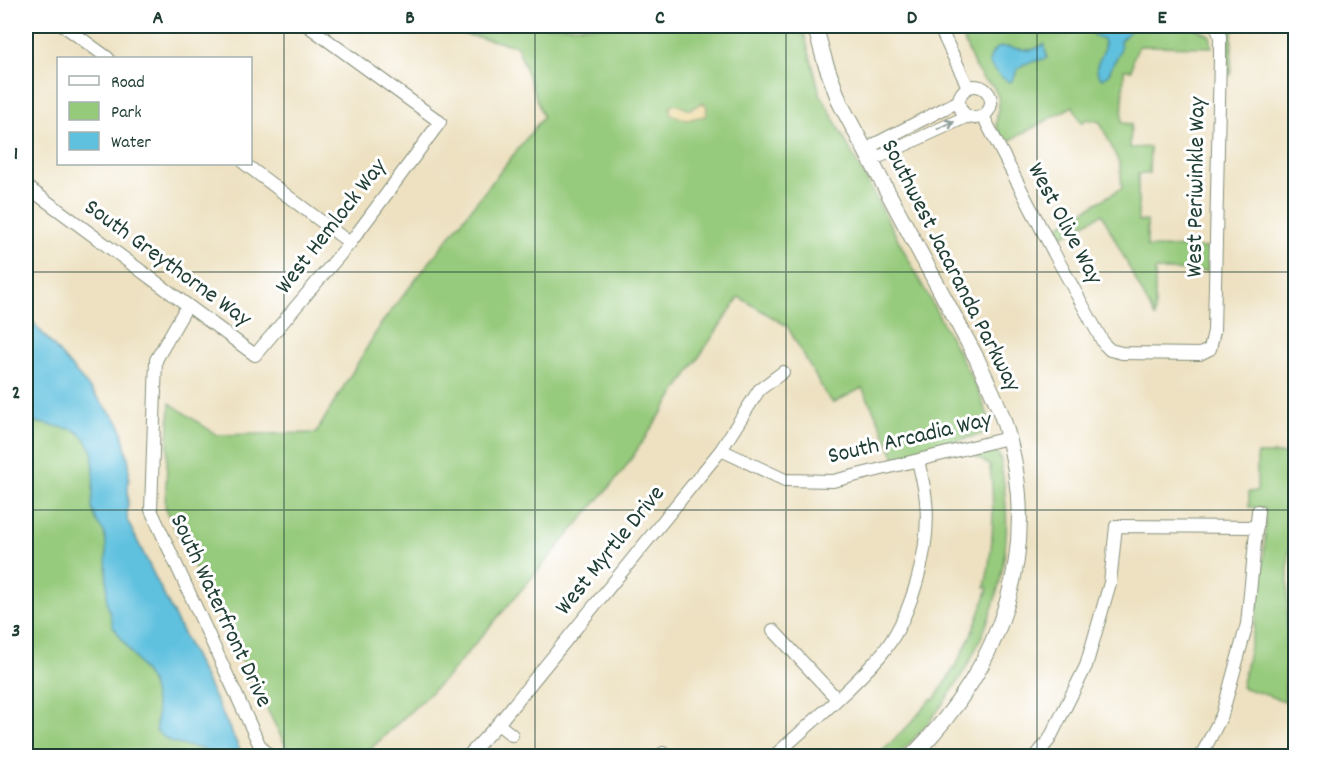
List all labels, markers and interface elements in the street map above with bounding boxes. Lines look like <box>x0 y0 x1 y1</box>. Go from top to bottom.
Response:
text: A <box>153 5 164 33</box>
text: B <box>405 5 415 33</box>
text: C <box>655 5 665 33</box>
text: D <box>907 5 918 33</box>
text: E <box>1157 5 1167 33</box>
legend <box>57 57 252 165</box>
text: Road <box>111 71 145 96</box>
street label: West Periwinkle Way <box>1178 95 1216 278</box>
text: Park <box>111 101 142 126</box>
one-way arrow <box>936 119 954 130</box>
text: Water <box>111 131 151 156</box>
street label: Southwest Jacaranda Parkway <box>871 134 1029 399</box>
text: 1 <box>14 141 18 169</box>
street label: West Hemlock Way <box>268 151 397 302</box>
street label: West Olive Way <box>1018 157 1111 292</box>
street label: South Greythorne Way <box>76 192 259 337</box>
text: 2 <box>12 380 20 408</box>
street label: South Arcadia Way <box>825 403 996 474</box>
street label: West Myrtle Drive <box>548 479 674 623</box>
street label: South Waterfront Drive <box>160 509 280 713</box>
text: 3 <box>12 618 20 646</box>

